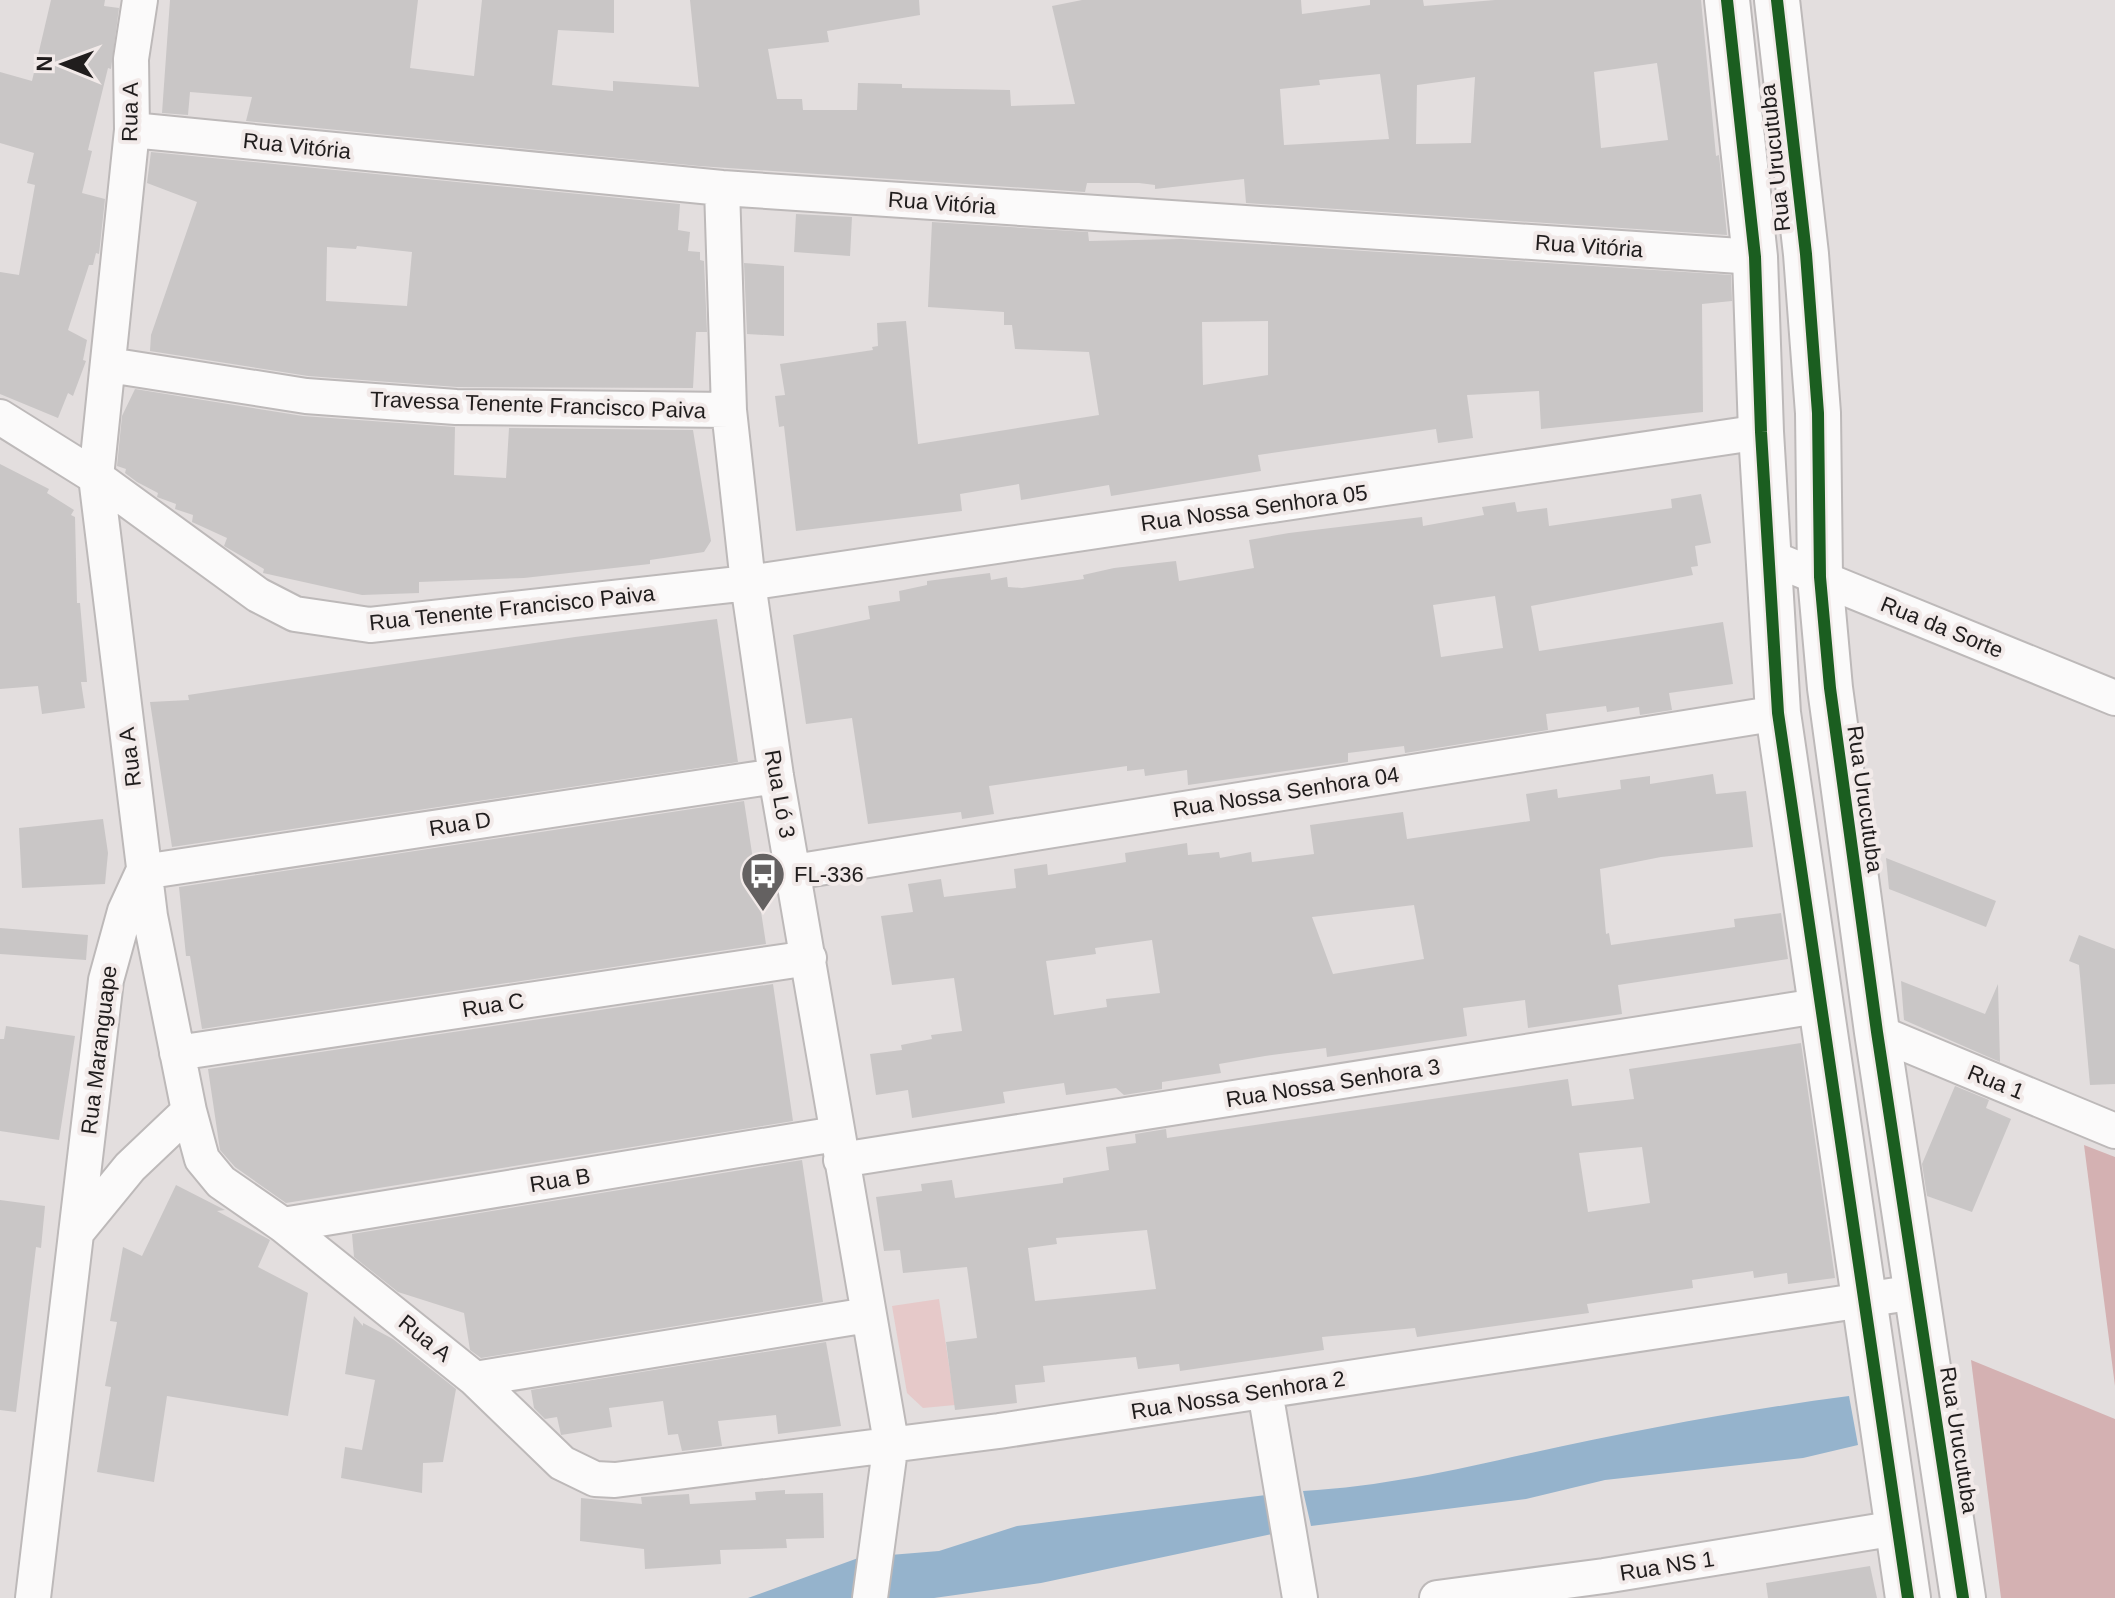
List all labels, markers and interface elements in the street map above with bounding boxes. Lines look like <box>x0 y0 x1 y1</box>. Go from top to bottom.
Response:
north arrow <box>24 24 104 104</box>
text: N <box>32 55 57 72</box>
street label: Rua A <box>117 81 143 142</box>
street label: Rua Urucutuba <box>1755 82 1795 233</box>
street label: Rua Vitória <box>242 128 353 164</box>
street label: Rua Vitória <box>887 187 998 219</box>
street label: Rua Vitória <box>1534 230 1645 262</box>
street label: Travessa Tenente Francisco Paiva <box>370 387 707 423</box>
street label: Rua Nossa Senhora 05 <box>1139 480 1369 536</box>
street label: Rua Tenente Francisco Paiva <box>368 580 657 635</box>
street label: Rua da Sorte <box>1877 591 2007 663</box>
street label: Rua Urucutuba <box>1842 724 1888 875</box>
street label: Rua A <box>114 725 146 788</box>
street label: Rua Ló 3 <box>760 748 800 840</box>
street label: Rua Nossa Senhora 04 <box>1171 762 1401 822</box>
street label: Rua D <box>427 807 493 841</box>
bus stop icon: FL-336 <box>739 850 787 913</box>
place label: FL-336 <box>794 862 864 887</box>
street label: Rua Maranguape <box>76 964 122 1136</box>
street label: Rua C <box>460 988 526 1022</box>
street label: Rua Nossa Senhora 3 <box>1224 1054 1442 1112</box>
street label: Rua 1 <box>1964 1059 2028 1105</box>
street label: Rua B <box>528 1163 592 1197</box>
street label: Rua A <box>394 1309 456 1367</box>
street label: Rua Urucutuba <box>1935 1365 1983 1516</box>
street label: Rua Nossa Senhora 2 <box>1129 1366 1347 1424</box>
street label: Rua NS 1 <box>1618 1546 1716 1586</box>

